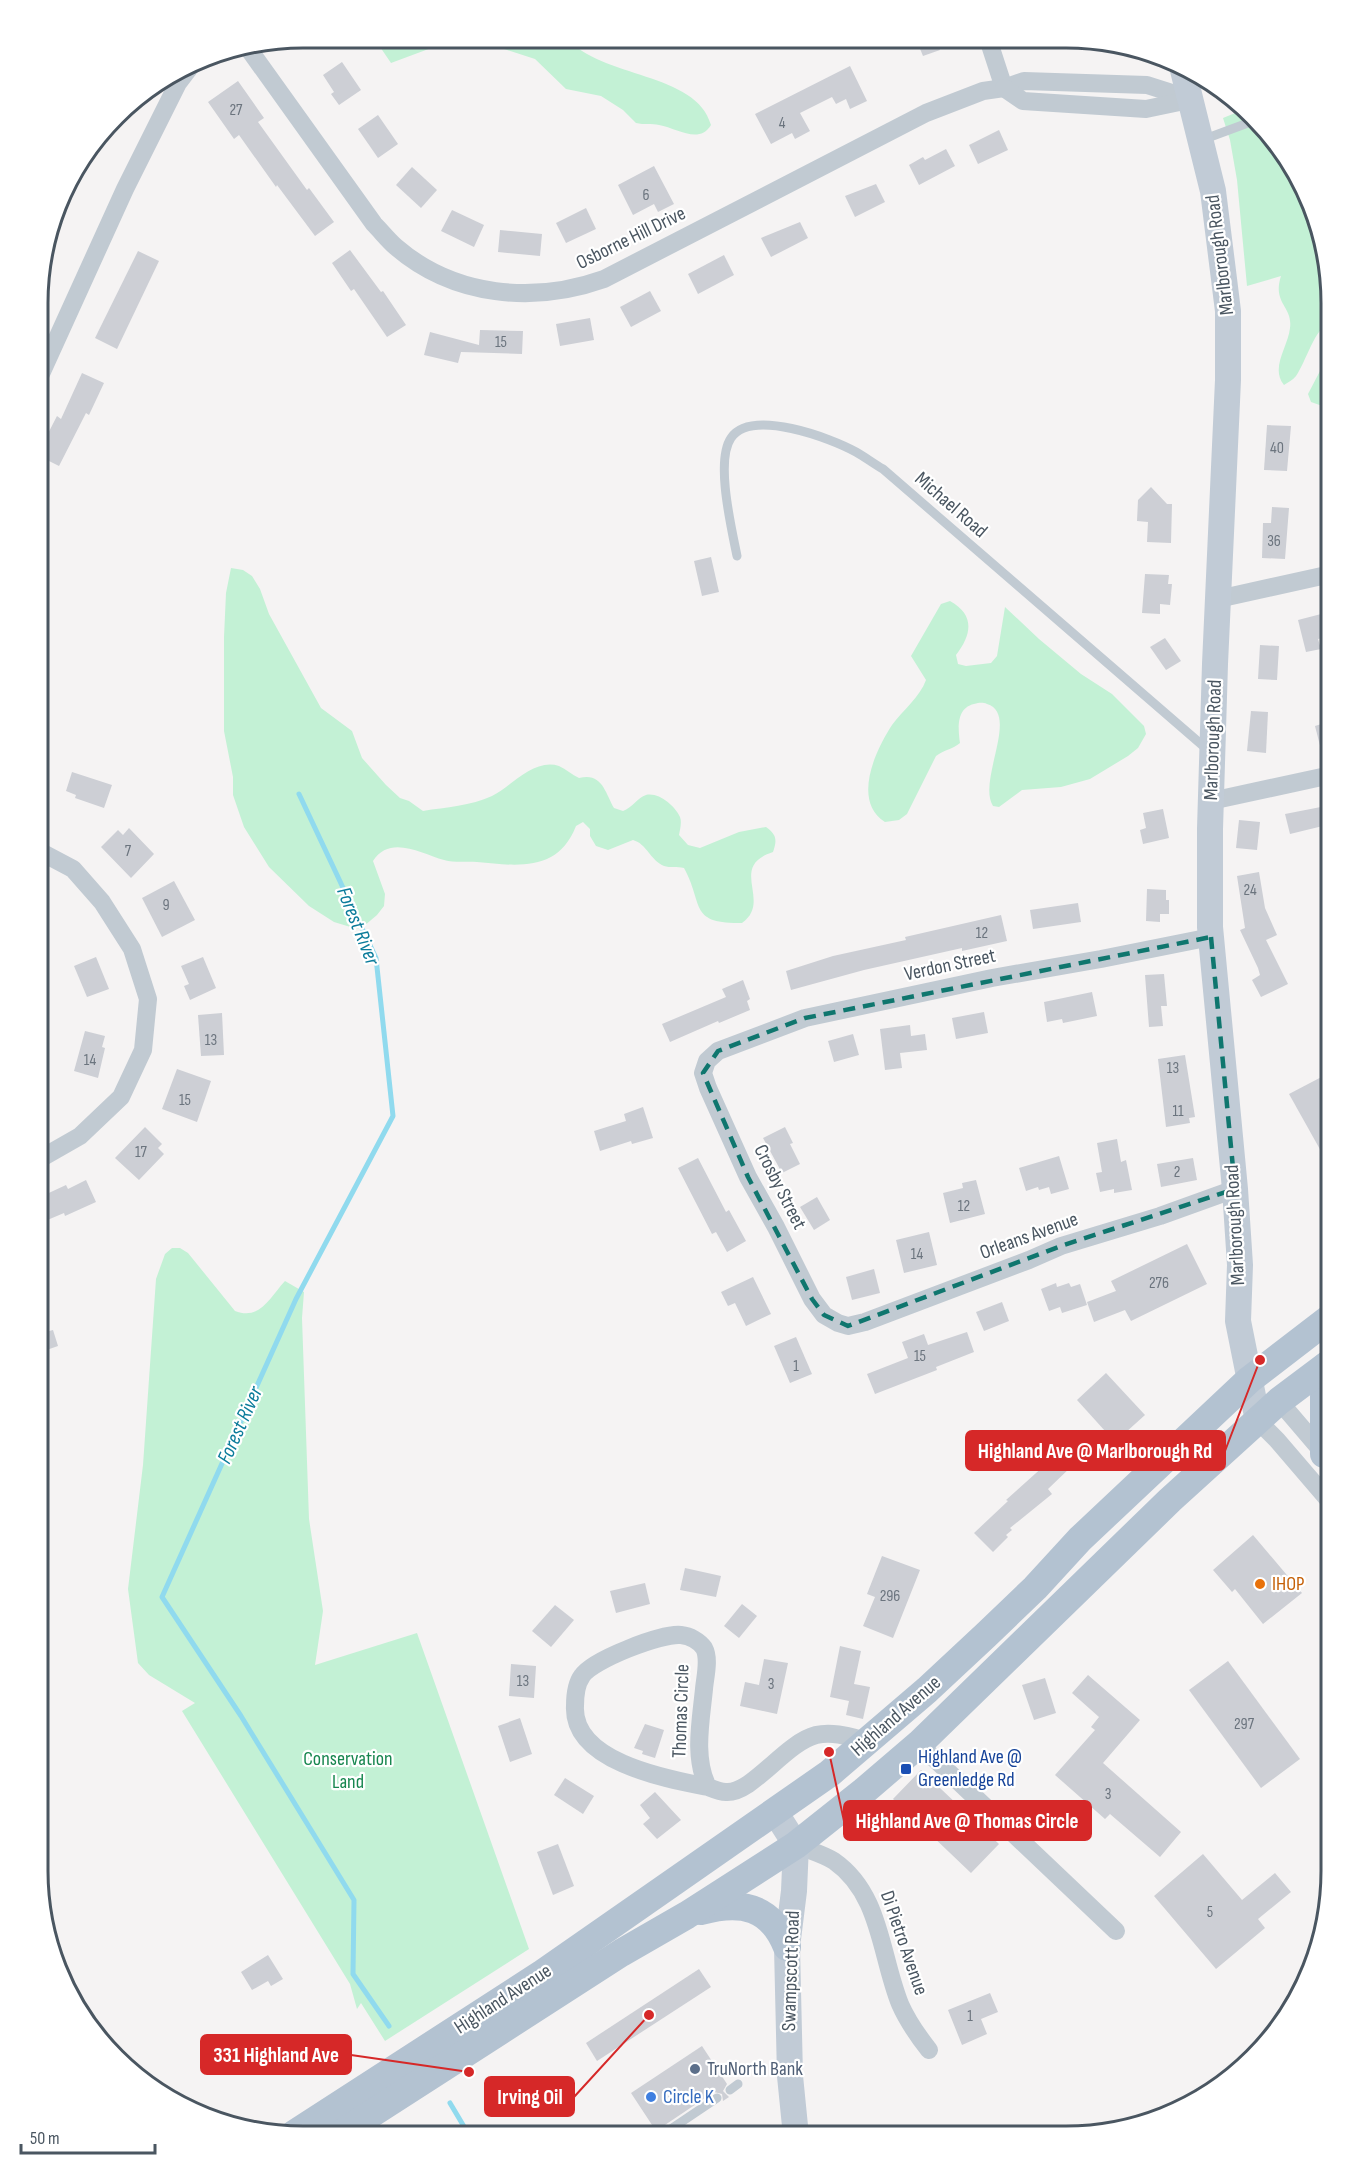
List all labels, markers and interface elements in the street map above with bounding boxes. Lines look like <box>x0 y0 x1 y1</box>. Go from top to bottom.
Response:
house number: 27 <box>229 101 243 120</box>
house number: 4 <box>779 114 786 133</box>
house number: 6 <box>642 186 650 205</box>
street label: Marlborough Road <box>1201 194 1239 316</box>
street label: Osborne Hill Drive <box>572 201 690 275</box>
house number: 15 <box>495 333 507 352</box>
house number: 40 <box>1270 439 1284 458</box>
street label: Michael Road <box>910 467 992 543</box>
house number: 36 <box>1267 532 1281 551</box>
street label: Marlborough Road <box>1199 679 1227 801</box>
house number: 7 <box>125 842 132 861</box>
house number: 24 <box>1243 881 1257 900</box>
water label: Forest River <box>331 883 385 970</box>
house number: 9 <box>162 896 170 915</box>
house number: 12 <box>976 924 988 943</box>
street label: Verdon Street <box>902 944 998 986</box>
house number: 13 <box>205 1031 217 1050</box>
house number: 14 <box>84 1051 96 1070</box>
house number: 13 <box>1167 1059 1179 1078</box>
house number: 15 <box>179 1091 191 1110</box>
house number: 11 <box>1172 1102 1184 1121</box>
street label: Crosby Street <box>748 1141 812 1233</box>
house number: 17 <box>135 1143 148 1162</box>
house number: 2 <box>1174 1163 1180 1182</box>
street label: Marlborough Road <box>1220 1164 1250 1286</box>
house number: 12 <box>958 1197 970 1216</box>
street label: Orleans Avenue <box>977 1207 1081 1265</box>
house number: 14 <box>911 1245 923 1264</box>
house number: 276 <box>1149 1274 1169 1293</box>
house number: 15 <box>914 1347 926 1366</box>
house number: 1 <box>793 1357 799 1376</box>
water label: Forest River <box>212 1382 269 1467</box>
callout: Highland Ave @ Marlborough Rd <box>966 1431 1225 1470</box>
text: Highland Ave @ Marlborough Rd <box>978 1439 1212 1464</box>
place label: IHOP <box>1272 1572 1305 1596</box>
marker: IHOP <box>1253 1577 1267 1591</box>
house number: 296 <box>880 1587 900 1606</box>
street label: Thomas Circle <box>667 1663 695 1759</box>
street label: Highland Avenue <box>846 1671 946 1761</box>
house number: 13 <box>517 1672 529 1691</box>
house number: 3 <box>768 1675 774 1694</box>
house number: 297 <box>1234 1715 1255 1734</box>
place label: Highland Ave @ Greenledge Rd <box>918 1745 1022 1792</box>
park label: Conservation Land <box>303 1747 393 1794</box>
marker: Highland Ave @ Greenledge Rd <box>899 1762 913 1776</box>
house number: 3 <box>1105 1785 1111 1804</box>
callout: Highland Ave @ Thomas Circle <box>844 1801 1091 1840</box>
text: Highland Ave @ Thomas Circle <box>856 1809 1078 1834</box>
street label: Di Pietro Avenue <box>875 1888 933 1998</box>
house number: 5 <box>1207 1903 1213 1922</box>
street label: Swampscott Road <box>777 1910 805 2032</box>
street label: Highland Avenue <box>450 1959 556 2039</box>
house number: 1 <box>967 2007 973 2026</box>
callout: 331 Highland Ave <box>201 2035 351 2074</box>
text: 331 Highland Ave <box>213 2043 339 2068</box>
place label: TruNorth Bank <box>707 2057 803 2081</box>
marker: TruNorth Bank <box>688 2062 702 2076</box>
callout: Irving Oil <box>485 2077 574 2116</box>
text: Irving Oil <box>497 2085 563 2110</box>
place label: Circle K <box>663 2085 714 2109</box>
marker: Circle K <box>644 2090 658 2104</box>
scale bar <box>21 2117 154 2155</box>
text: 50 m <box>30 2128 60 2149</box>

